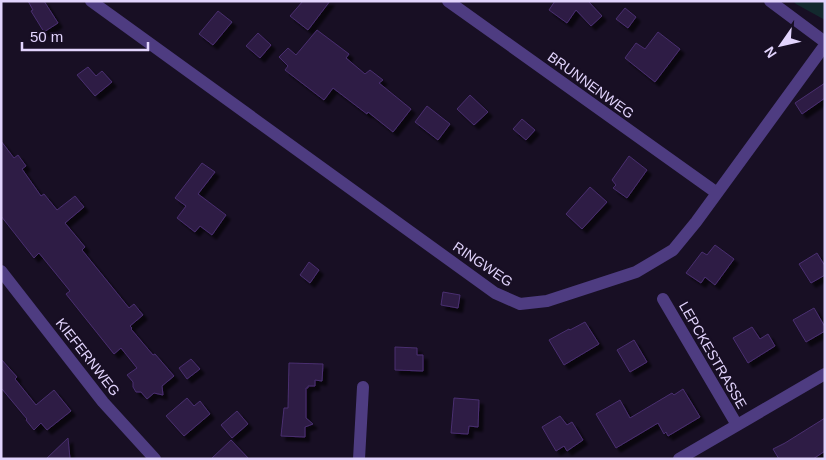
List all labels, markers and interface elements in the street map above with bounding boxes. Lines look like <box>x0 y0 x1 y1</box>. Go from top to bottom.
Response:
scale bar <box>22 20 149 52</box>
north arrow <box>756 20 806 70</box>
text: 50 m <box>30 28 63 45</box>
text: N <box>761 44 780 61</box>
street label: BRUNNENWEG <box>545 48 637 122</box>
street label: RINGWEG <box>450 238 516 290</box>
street label: LEPCKESTRASSE <box>676 299 750 411</box>
street label: KIEFERNWEG <box>53 315 123 399</box>

